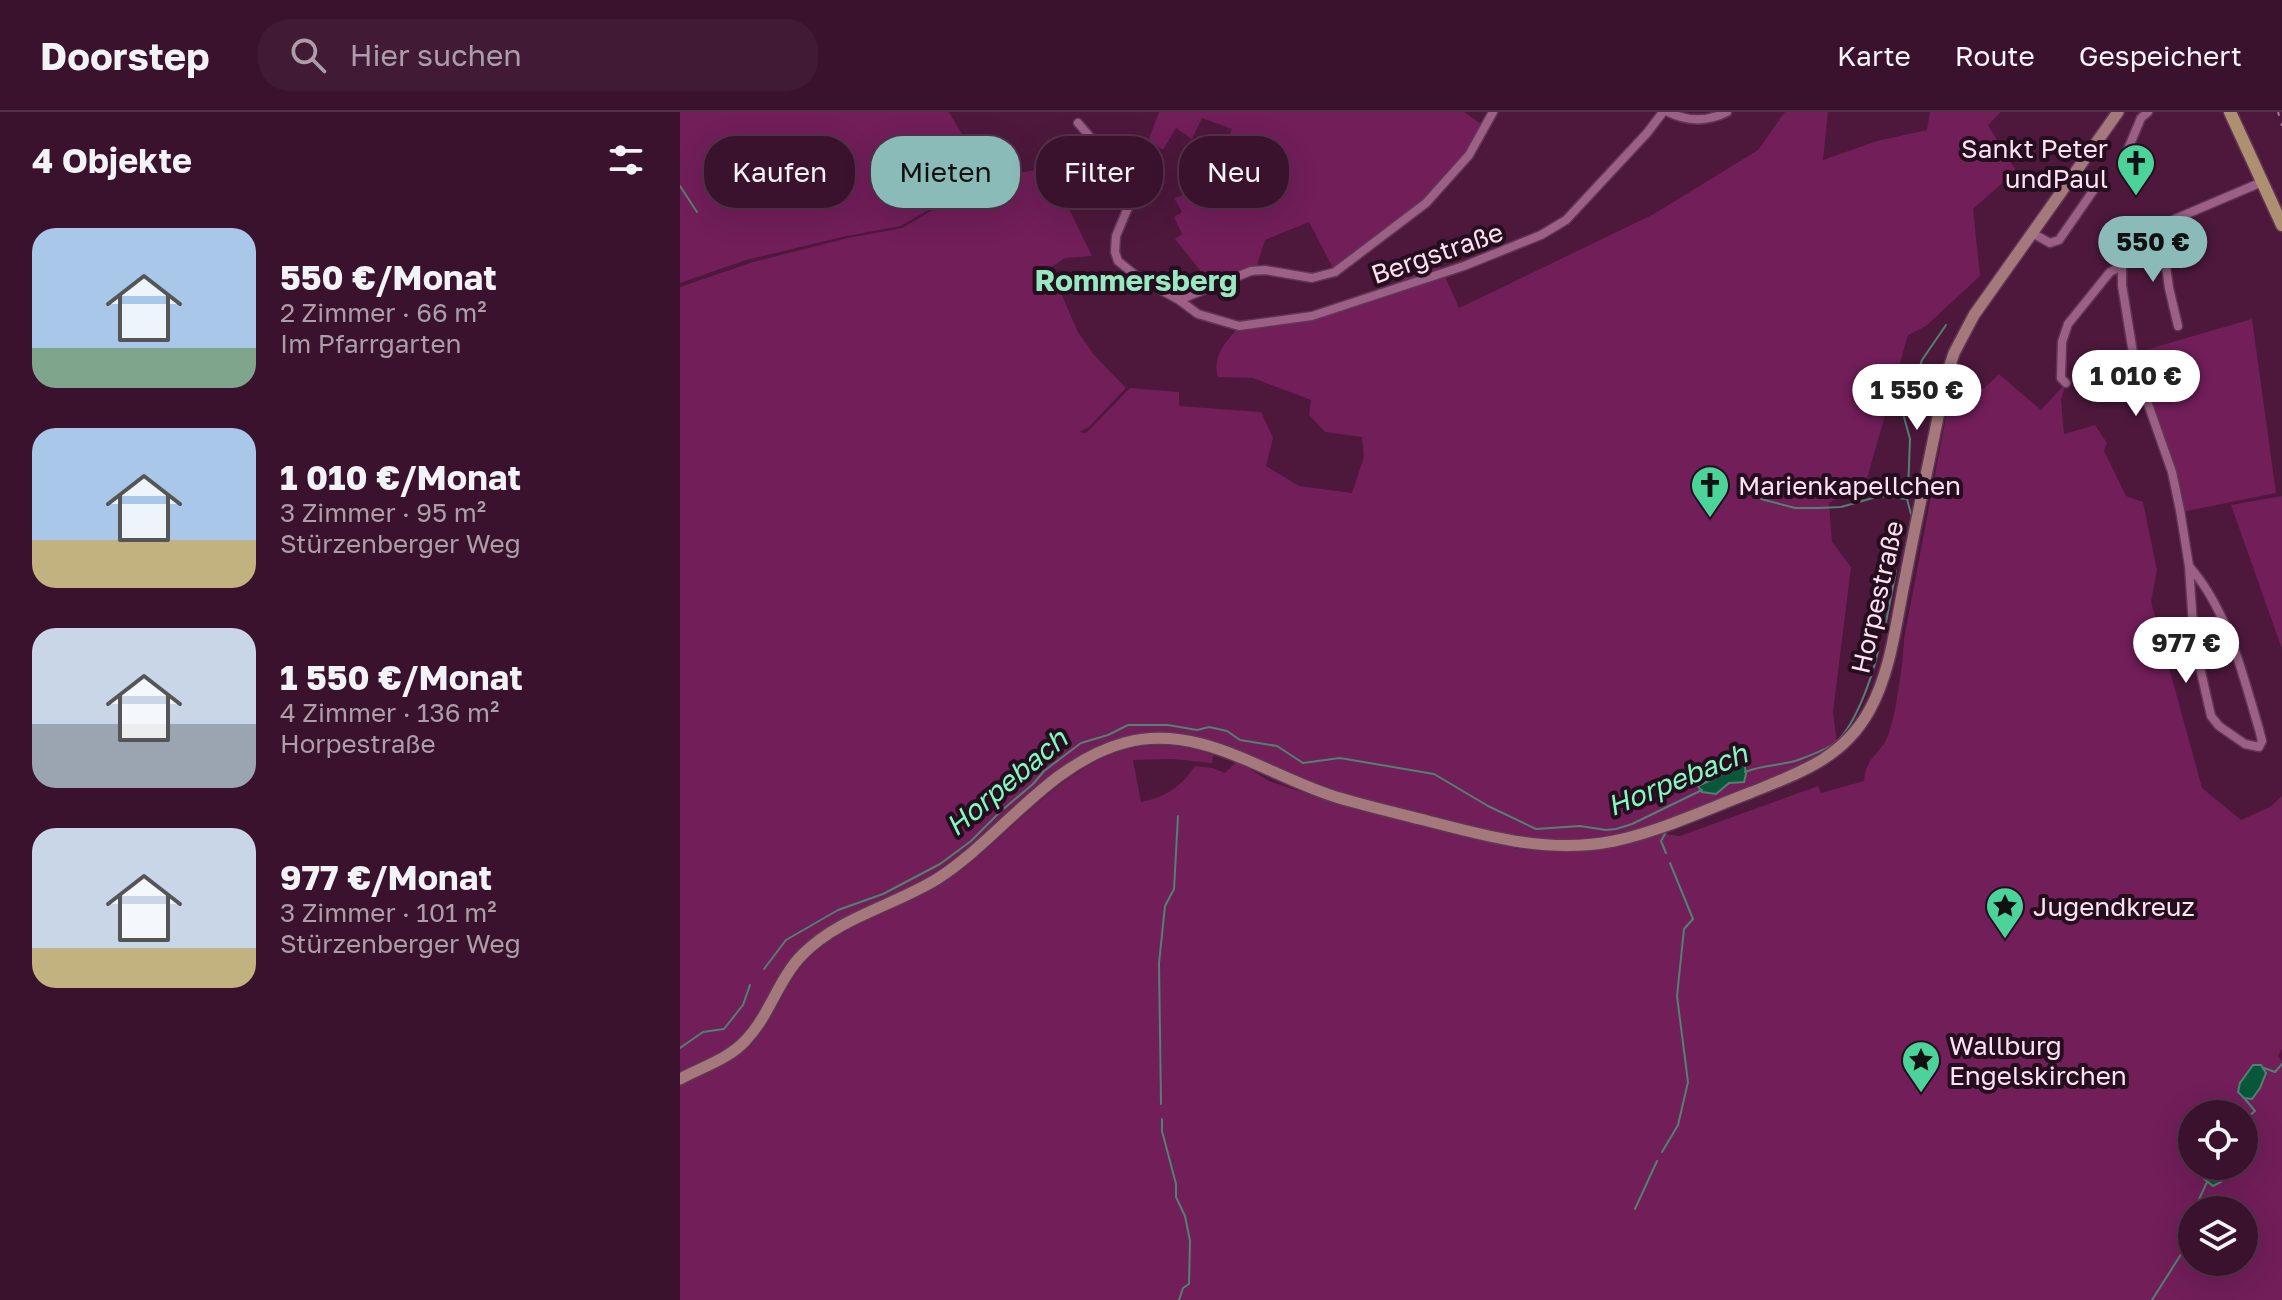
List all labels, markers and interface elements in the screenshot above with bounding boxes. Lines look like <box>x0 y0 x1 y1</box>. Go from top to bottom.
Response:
search box <box>258 19 818 91</box>
text: Doorstep <box>40 33 210 78</box>
icon: search <box>286 33 330 77</box>
text: Hier suchen <box>350 37 522 73</box>
text: Karte <box>1837 39 1911 72</box>
text: Route <box>1955 39 2035 72</box>
text: Gespeichert <box>2079 39 2242 72</box>
place label: Sankt Peter undPaul <box>1961 133 2108 194</box>
chip: Kaufen <box>704 136 855 208</box>
chip: Mieten <box>871 136 1020 208</box>
chip: Filter <box>1036 136 1163 208</box>
chip: Neu <box>1179 136 1289 208</box>
icon: filters <box>604 138 648 182</box>
text: 4 Objekte <box>32 140 192 180</box>
church icon: Sankt Peter undPaul <box>2115 142 2157 197</box>
street label: Bergstraße <box>1367 216 1507 290</box>
pin: 550 € <box>2097 216 2209 284</box>
text: 550 € <box>2116 226 2190 257</box>
text: 550 €/Monat <box>280 257 497 297</box>
icon: home <box>96 260 192 356</box>
district label: Rommersberg <box>1035 262 1237 298</box>
text: 2 Zimmer · 66 m² <box>280 297 487 328</box>
text: Im Pfarrgarten <box>280 328 461 359</box>
pin: 1 010 € <box>2062 350 2210 418</box>
text: 1 010 € <box>2090 360 2182 391</box>
pin: 1 550 € <box>1843 364 1991 432</box>
text: 1 550 € <box>1870 374 1964 405</box>
text: 1 010 €/Monat <box>280 457 521 497</box>
icon: home <box>96 460 192 556</box>
church icon: Marienkapellchen <box>1689 464 1731 519</box>
place label: Marienkapellchen <box>1738 470 1961 501</box>
text: 3 Zimmer · 95 m² <box>280 497 486 528</box>
street label: Horpestraße <box>1844 518 1910 676</box>
text: Stürzenberger Weg <box>280 528 521 559</box>
pin: 977 € <box>2130 617 2242 685</box>
text: 977 € <box>2151 627 2221 658</box>
text: 1 550 €/Monat <box>280 657 523 697</box>
icon: home <box>96 660 192 756</box>
text: 4 Zimmer · 136 m² <box>280 697 499 728</box>
water label: Horpebach <box>939 721 1075 842</box>
text: Horpestraße <box>280 728 435 759</box>
water label: Horpebach <box>1602 735 1753 822</box>
text: 977 €/Monat <box>280 857 492 897</box>
icon: home <box>96 860 192 956</box>
place icon: Jugendkreuz <box>1984 885 2026 940</box>
place label: Jugendkreuz <box>2033 891 2195 922</box>
text: 3 Zimmer · 101 m² <box>280 897 497 928</box>
text: Stürzenberger Weg <box>280 928 521 959</box>
place label: Wallburg Engelskirchen <box>1949 1030 2127 1091</box>
place icon: Wallburg Engelskirchen <box>1900 1039 1942 1094</box>
map controls <box>2178 1100 2258 1276</box>
button: locate <box>2178 1100 2258 1180</box>
button: layers <box>2178 1196 2258 1276</box>

